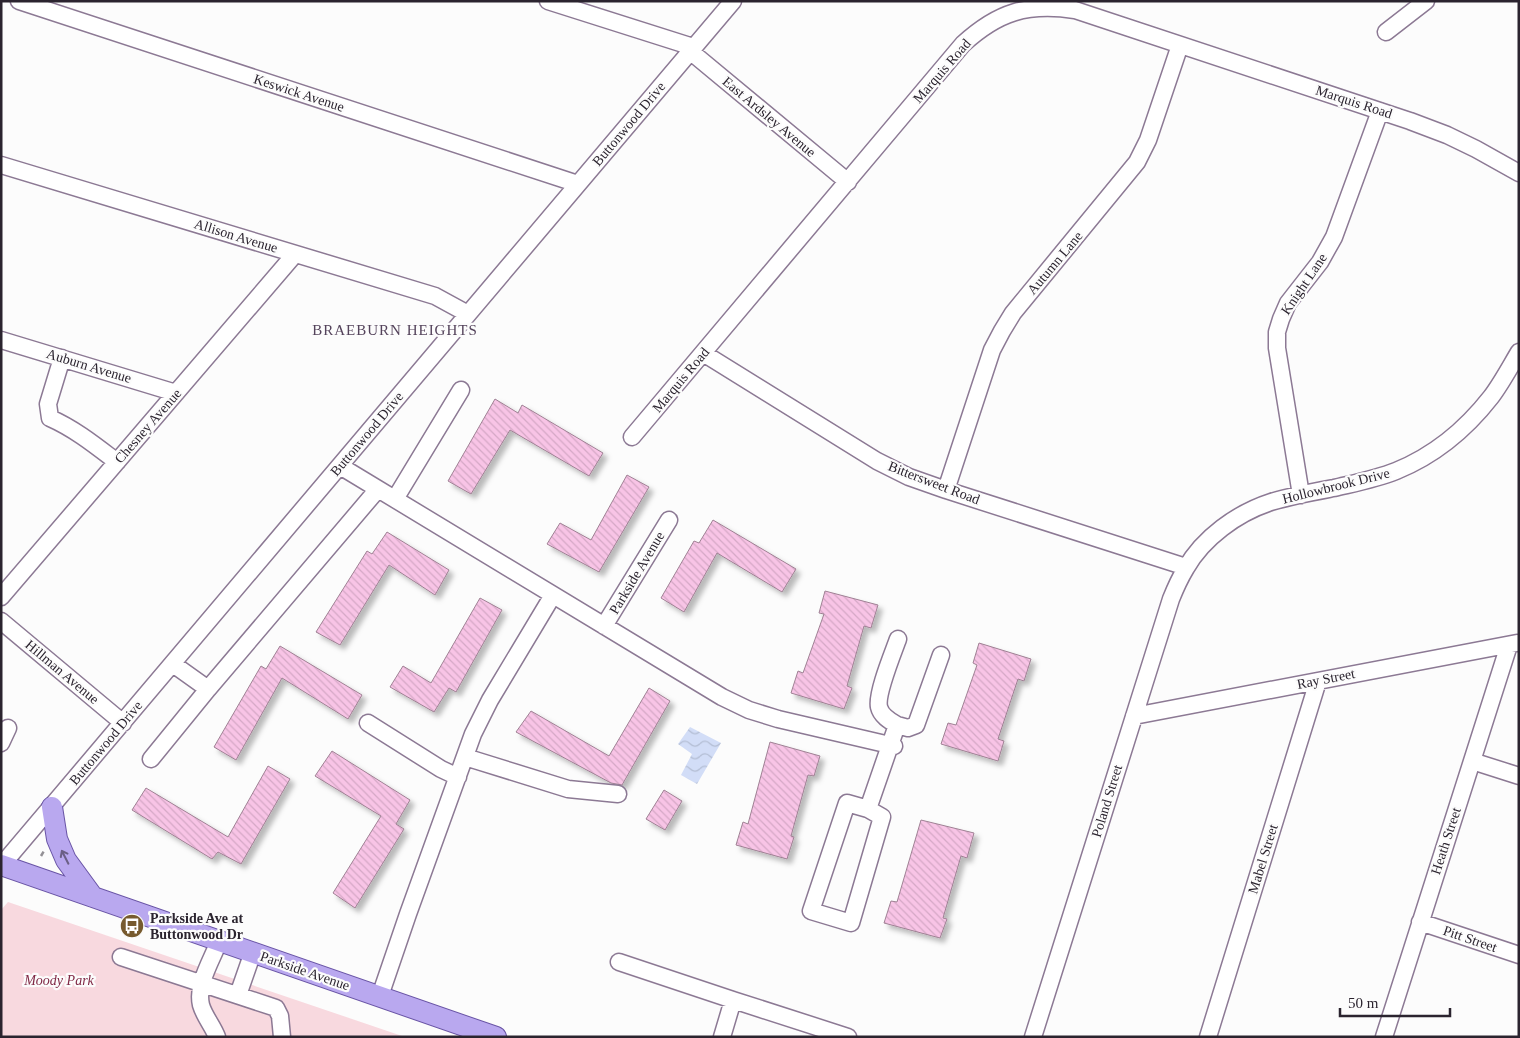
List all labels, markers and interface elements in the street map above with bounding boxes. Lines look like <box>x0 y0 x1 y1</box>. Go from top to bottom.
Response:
street label: Marquis Road <box>910 36 974 106</box>
street label: Keswick Avenue <box>252 71 346 115</box>
street label: East Ardsley Avenue <box>720 74 818 160</box>
street label: Buttonwood Drive <box>590 79 668 169</box>
street label: Marquis Road <box>1314 83 1394 121</box>
street label: Allison Avenue <box>192 216 280 256</box>
street label: Autumn Lane <box>1024 229 1086 297</box>
street label: Knight Lane <box>1278 251 1330 317</box>
district label: BRAEBURN HEIGHTS <box>312 322 478 338</box>
street label: Marquis Road <box>650 345 712 415</box>
street label: Auburn Avenue <box>45 346 133 386</box>
street label: Chesney Avenue <box>112 386 184 466</box>
street label: Buttonwood Drive <box>328 389 406 479</box>
street label: Bittersweet Road <box>886 459 982 507</box>
street label: Hollowbrook Drive <box>1281 465 1391 507</box>
street label: Parkside Avenue <box>607 529 667 617</box>
street label: Hillman Avenue <box>22 637 102 707</box>
street label: Ray Street <box>1296 666 1356 692</box>
street label: Buttonwood Drive <box>67 698 145 788</box>
street label: Poland Street <box>1089 763 1125 839</box>
street label: Heath Street <box>1428 805 1464 876</box>
street label: Mabel Street <box>1245 822 1281 896</box>
one-way arrow <box>60 850 69 865</box>
place label: Parkside Ave at Buttonwood Dr <box>150 911 243 942</box>
bus stop icon: Parkside Ave at Buttonwood Dr <box>119 913 145 939</box>
street label: Pitt Street <box>1441 923 1499 955</box>
street label: Parkside Avenue <box>258 949 352 993</box>
park label: Moody Park <box>23 973 95 988</box>
scale bar <box>1340 986 1450 1018</box>
text: 50 m <box>1348 995 1379 1011</box>

